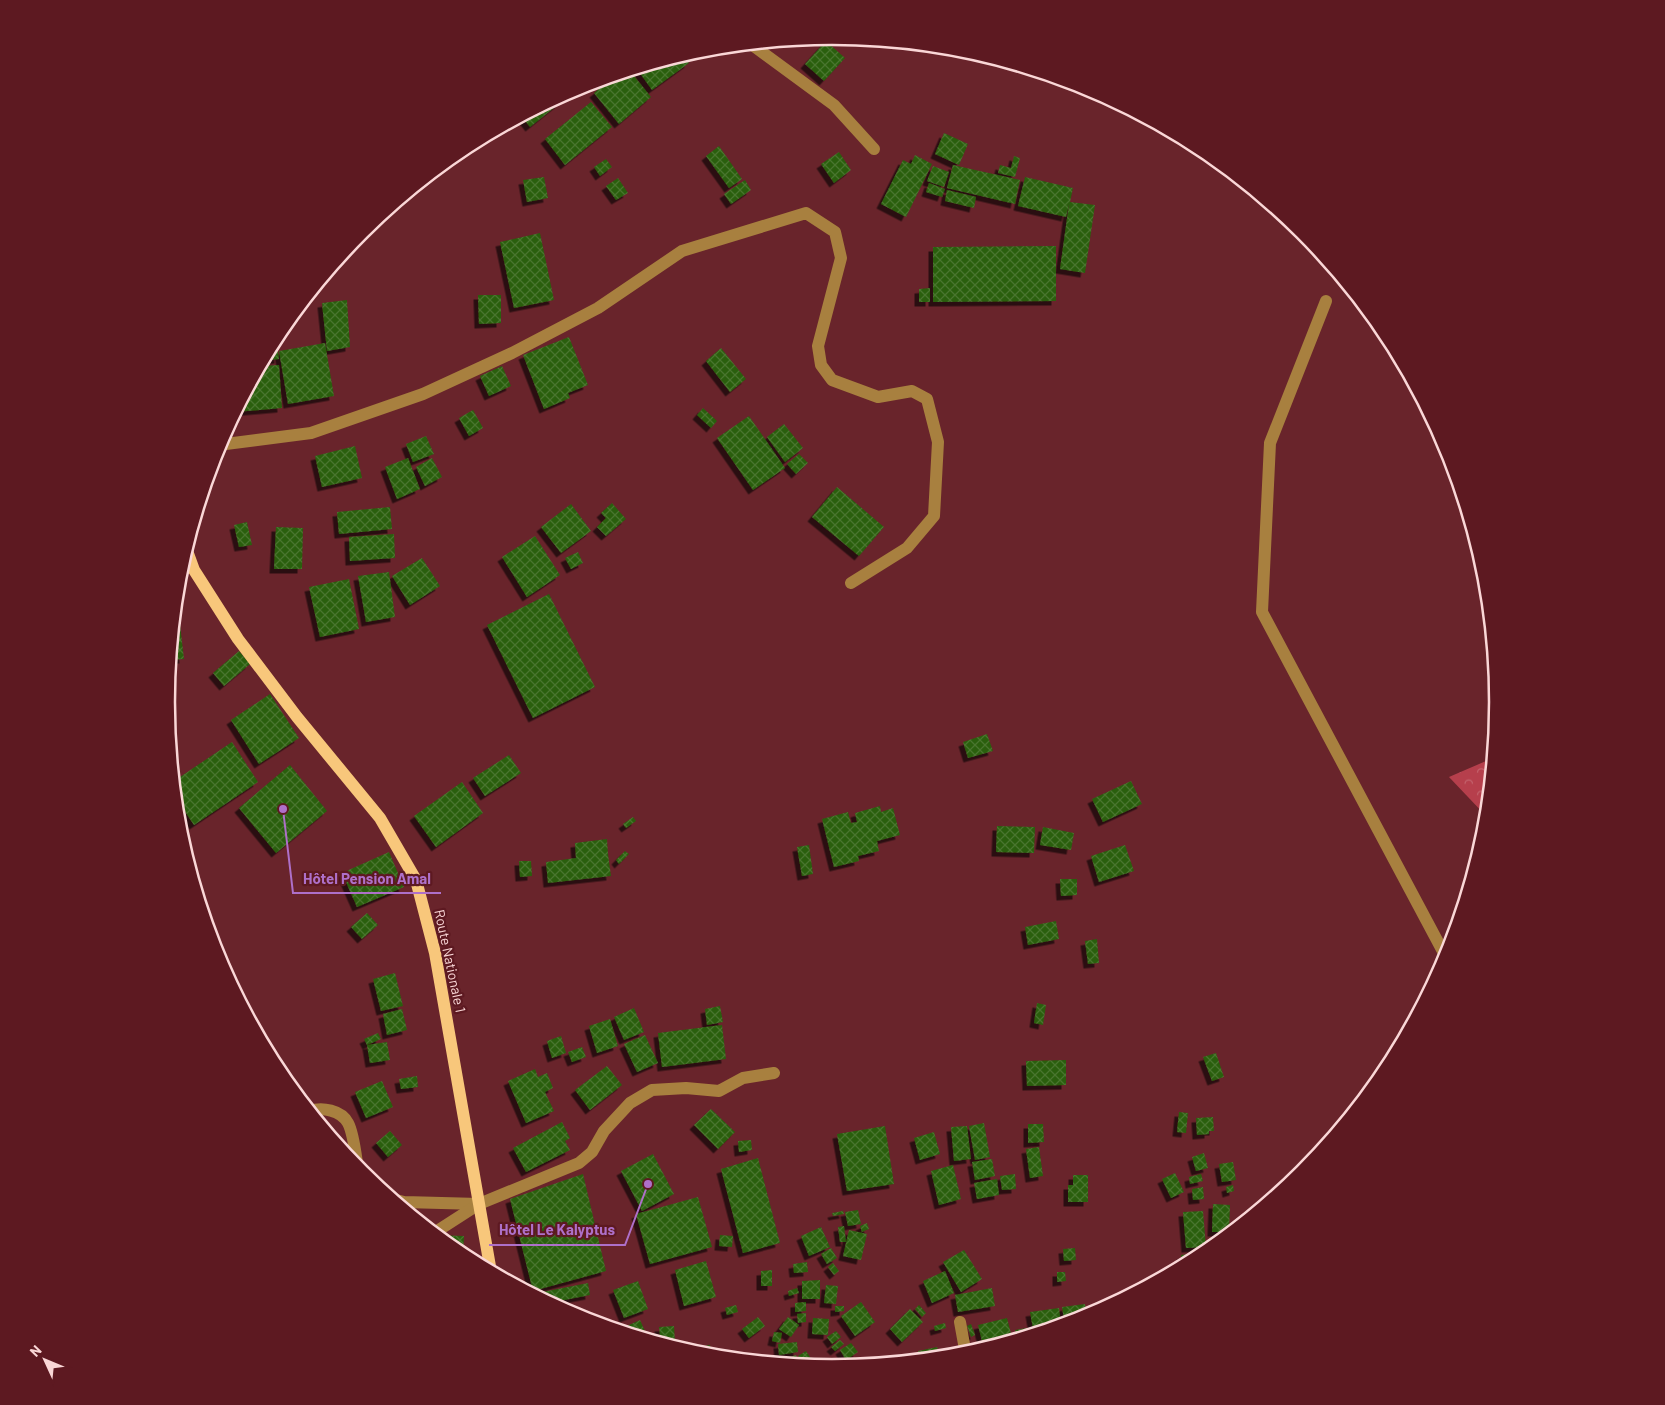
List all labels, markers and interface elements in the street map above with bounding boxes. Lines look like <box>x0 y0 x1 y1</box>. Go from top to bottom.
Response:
callout: Hôtel Pension Amal <box>293 863 441 893</box>
text: Hôtel Pension Amal <box>303 869 431 887</box>
street label: Route Nationale 1 <box>431 908 470 1014</box>
callout: Hôtel Le Kalyptus <box>489 1215 625 1245</box>
text: Hôtel Le Kalyptus <box>499 1220 616 1238</box>
north arrow <box>20 1335 70 1385</box>
text: N <box>26 1341 45 1360</box>

